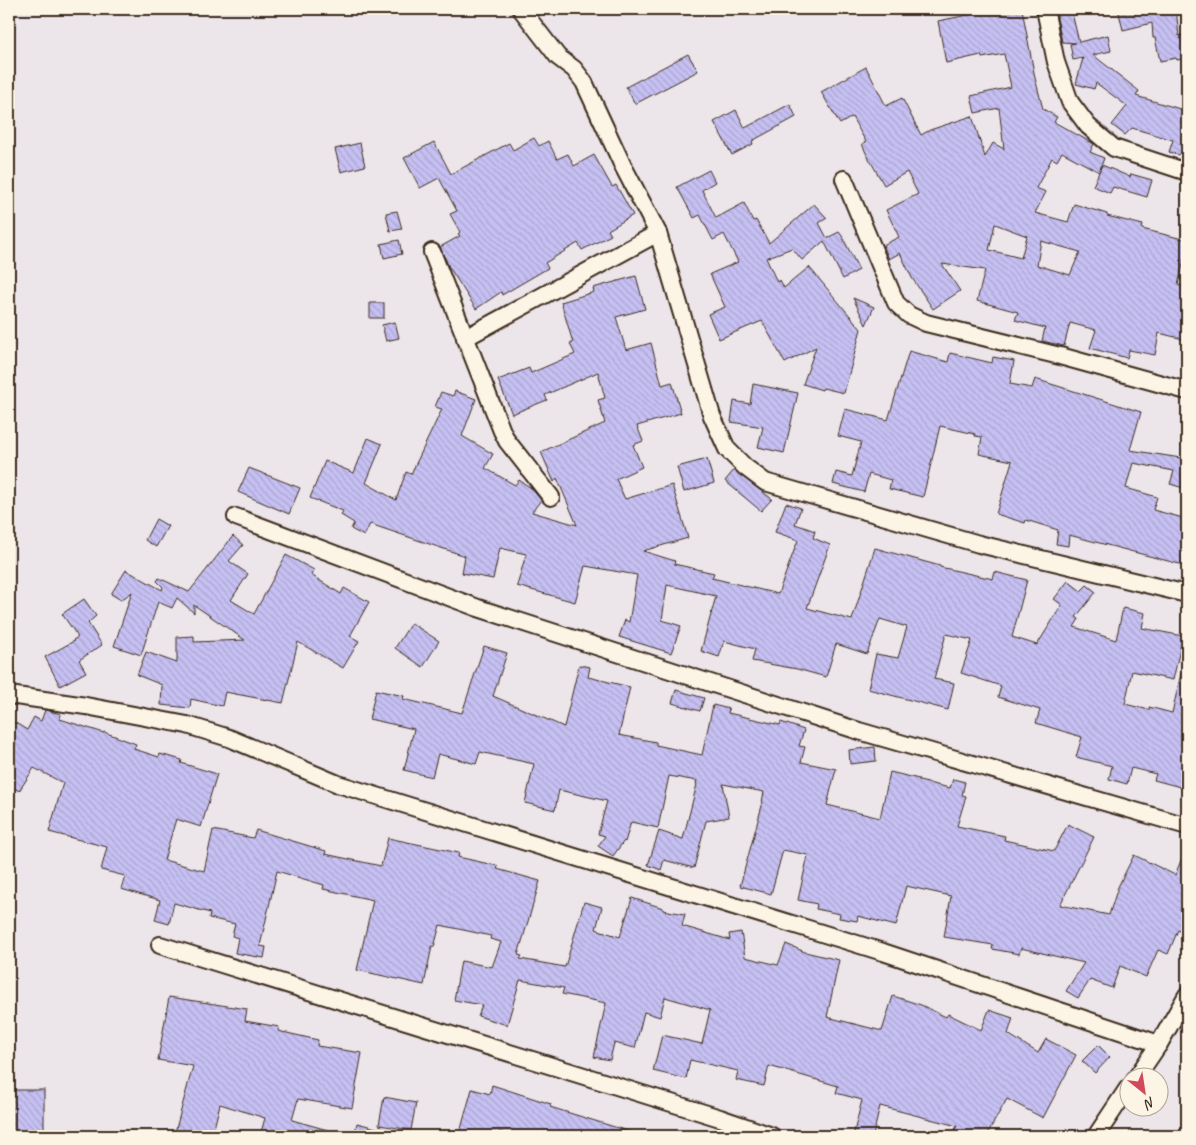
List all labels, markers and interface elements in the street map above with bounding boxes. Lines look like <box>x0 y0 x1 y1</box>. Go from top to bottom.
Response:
north arrow <box>1118 1068 1168 1118</box>
text: N <box>1140 1093 1158 1114</box>

